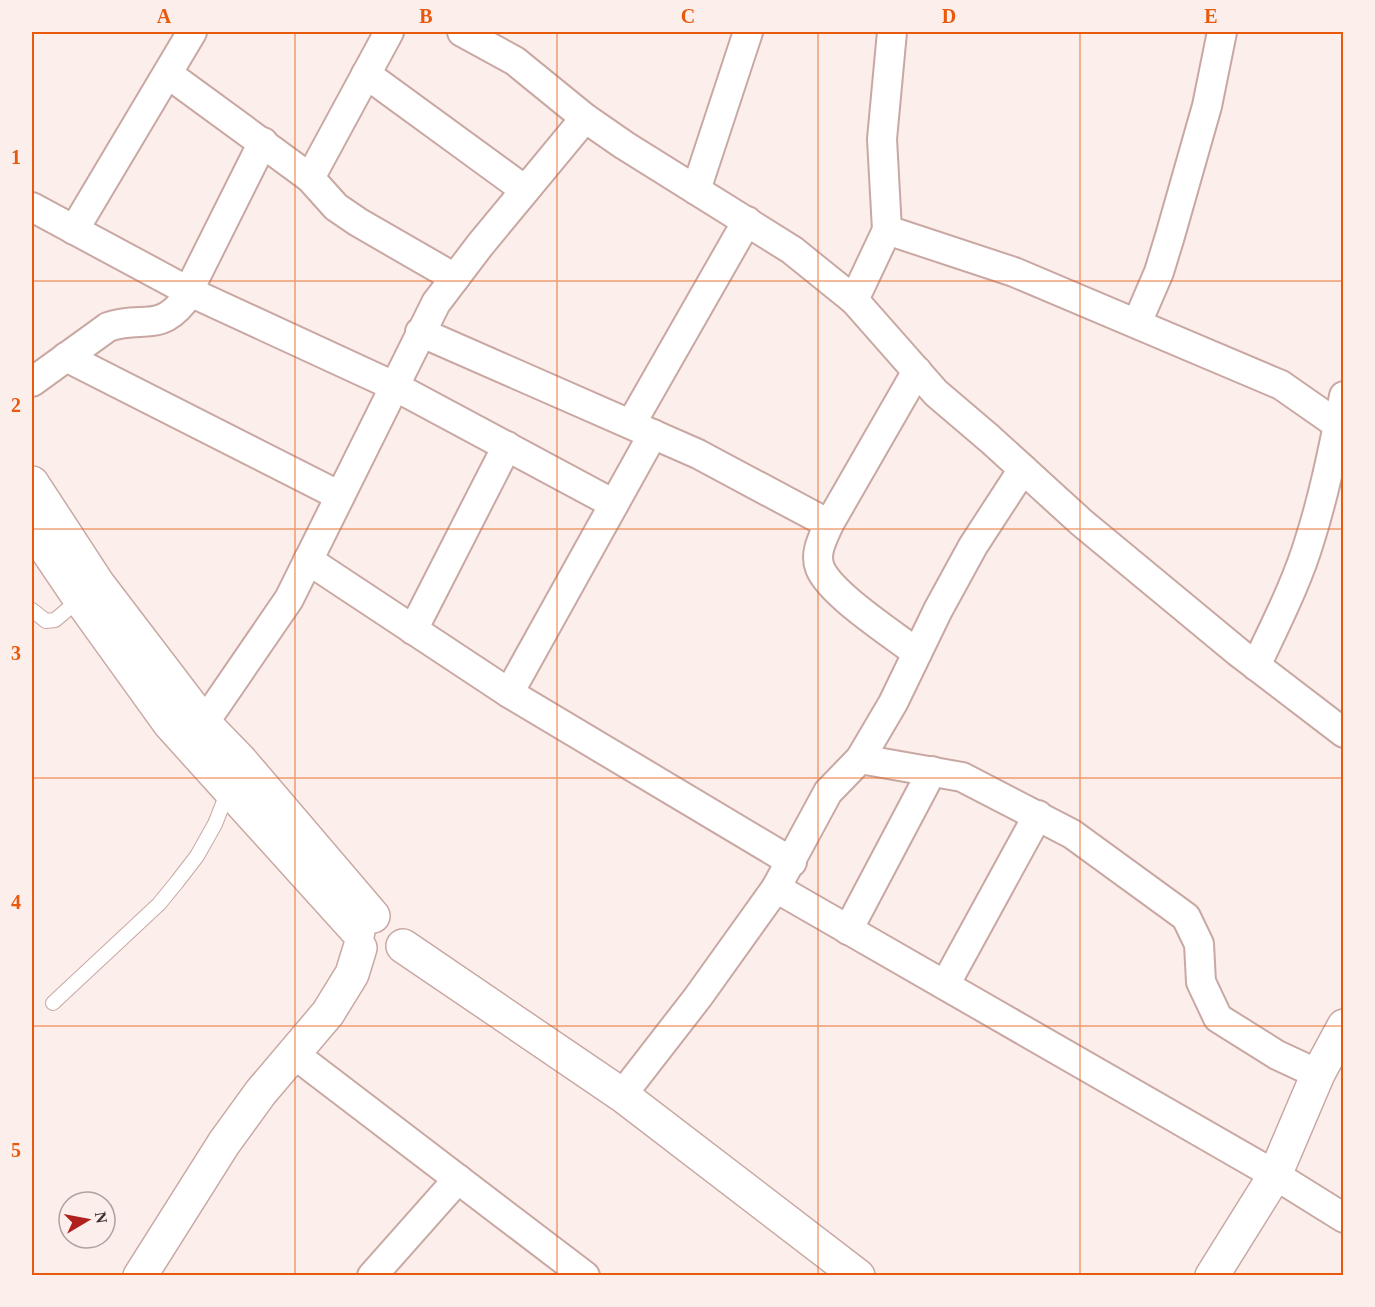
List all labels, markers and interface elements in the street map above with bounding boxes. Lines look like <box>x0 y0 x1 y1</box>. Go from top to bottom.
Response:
text: A <box>157 5 172 27</box>
text: B <box>419 5 433 27</box>
text: C <box>681 5 695 27</box>
text: D <box>942 5 956 27</box>
text: E <box>1204 5 1218 27</box>
text: 1 <box>11 146 21 168</box>
text: 2 <box>11 394 21 416</box>
text: 3 <box>11 642 21 664</box>
text: 4 <box>11 891 21 913</box>
text: 5 <box>11 1139 21 1161</box>
north arrow <box>57 1190 117 1250</box>
text: N <box>92 1210 111 1225</box>

